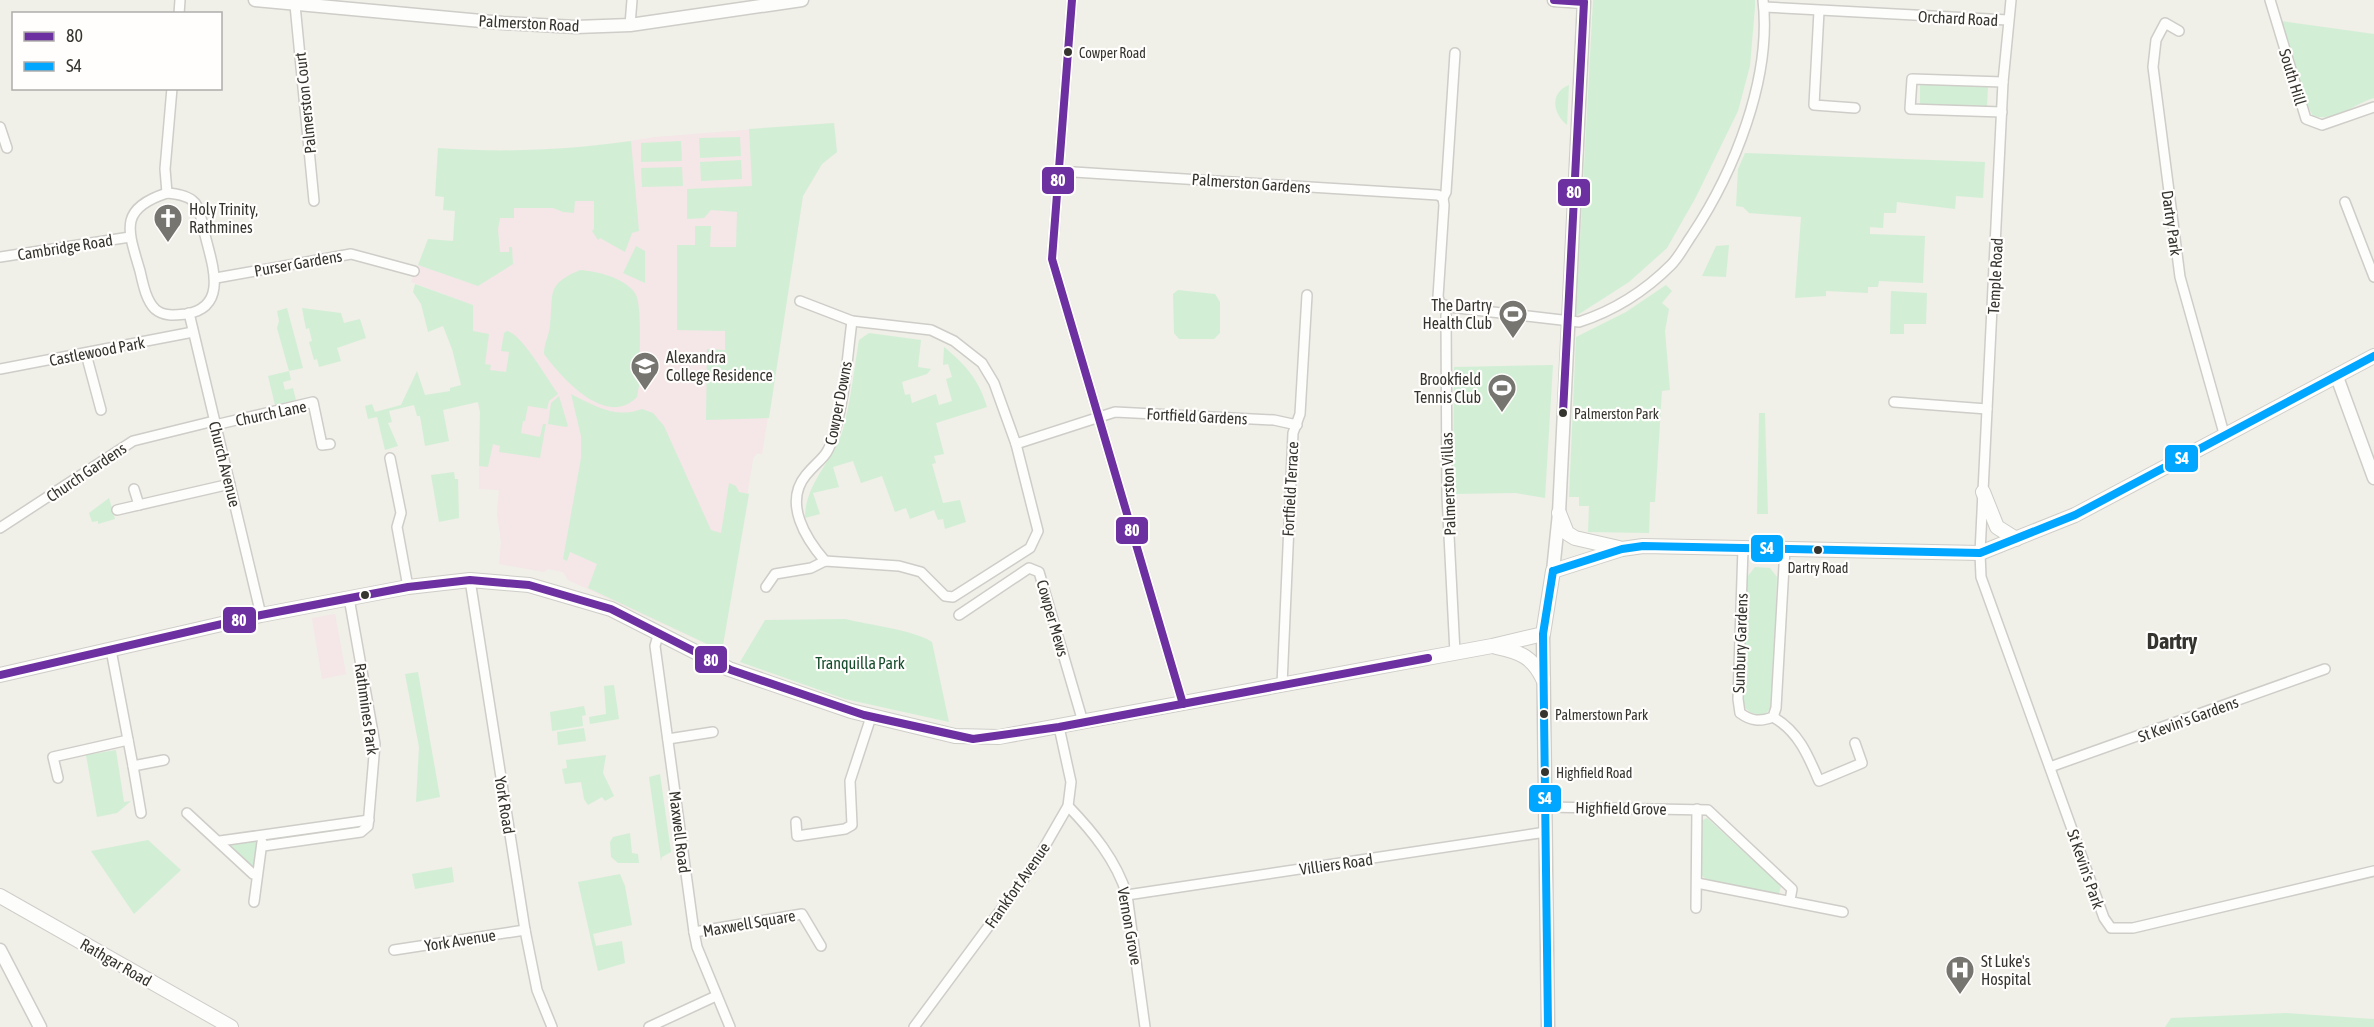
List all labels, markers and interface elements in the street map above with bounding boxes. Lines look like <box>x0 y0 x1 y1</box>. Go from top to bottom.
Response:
street label: Orchard Road <box>1917 7 1999 29</box>
street label: Palmerston Road <box>478 11 580 35</box>
legend <box>12 12 222 90</box>
text: 80 <box>66 25 83 46</box>
place label: Cowper Road <box>1079 45 1146 61</box>
marker: Cowper Road <box>1062 46 1074 58</box>
street label: South Hill <box>2276 47 2310 108</box>
street label: Palmerston Court <box>291 51 319 155</box>
text: S4 <box>66 55 82 76</box>
line badge: 80 <box>1041 166 1075 195</box>
street label: Palmerston Gardens <box>1191 170 1311 196</box>
text: 80 <box>1050 171 1066 189</box>
line badge: 80 <box>1557 178 1591 207</box>
text: 80 <box>1566 183 1582 201</box>
street label: Dartry Park <box>2158 189 2185 257</box>
place label: Holy Trinity, Rathmines <box>189 200 258 236</box>
church icon: Holy Trinity, Rathmines <box>152 202 184 244</box>
street label: Cambridge Road <box>16 231 114 264</box>
street label: Temple Road <box>1984 237 2007 315</box>
street label: Purser Gardens <box>253 246 344 280</box>
place label: The Dartry Health Club <box>1422 296 1492 332</box>
sports icon: The Dartry Health Club <box>1497 298 1529 340</box>
street label: Castlewood Park <box>48 333 146 369</box>
place label: Alexandra College Residence <box>666 348 773 385</box>
school or university icon: Alexandra College Residence <box>629 350 661 392</box>
street label: Cowper Downs <box>821 359 856 447</box>
place label: Brookfield Tennis Club <box>1414 370 1481 406</box>
sports icon: Brookfield Tennis Club <box>1486 372 1518 414</box>
street label: Church Lane <box>234 397 308 429</box>
street label: Fortfield Gardens <box>1146 404 1248 428</box>
place label: Palmerston Park <box>1574 406 1659 422</box>
marker: Palmerston Park <box>1557 407 1569 419</box>
street label: Church Avenue <box>206 419 244 509</box>
street label: Palmerston Villas <box>1437 432 1459 536</box>
street label: Church Gardens <box>43 439 130 505</box>
street label: Fortfield Terrace <box>1279 441 1301 537</box>
line badge: S4 <box>2164 444 2199 473</box>
text: S4 <box>2175 449 2190 467</box>
line badge: 80 <box>1115 516 1149 545</box>
text: 80 <box>1124 521 1140 539</box>
line badge: S4 <box>1750 534 1784 563</box>
text: S4 <box>1760 539 1775 557</box>
marker: Dartry Road <box>1812 544 1824 556</box>
place label: Dartry Road <box>1788 560 1848 576</box>
street label: Cowper Mews <box>1033 578 1073 659</box>
unlabelled marker <box>359 589 371 601</box>
street label: Sunbury Gardens <box>1729 592 1752 693</box>
line badge: 80 <box>222 606 257 634</box>
text: 80 <box>231 611 247 629</box>
district label: Dartry <box>2147 628 2197 654</box>
line badge: 80 <box>694 645 728 674</box>
text: 80 <box>703 651 719 669</box>
park label: Tranquilla Park <box>815 654 905 673</box>
street label: Rathmines Park <box>352 662 382 756</box>
street label: St Kevin's Gardens <box>2135 692 2241 745</box>
place label: Palmerstown Park <box>1555 707 1648 723</box>
marker: Palmerstown Park <box>1538 708 1550 720</box>
place label: Highfield Road <box>1556 765 1632 781</box>
marker: Highfield Road <box>1539 766 1551 778</box>
street label: York Road <box>492 775 518 835</box>
line badge: S4 <box>1528 784 1562 813</box>
text: S4 <box>1538 789 1553 807</box>
street label: Maxwell Road <box>666 790 694 874</box>
street label: Highfield Grove <box>1575 798 1667 819</box>
street label: St Kevin's Park <box>2064 827 2108 911</box>
street label: Frankfort Avenue <box>981 839 1053 931</box>
street label: Villiers Road <box>1298 850 1374 878</box>
street label: Vernon Grove <box>1114 886 1146 966</box>
street label: Maxwell Square <box>701 906 797 941</box>
street label: York Avenue <box>423 925 497 955</box>
street label: Rathgar Road <box>77 934 155 990</box>
place label: St Luke's Hospital <box>1981 952 2032 989</box>
hospital icon: St Luke's Hospital <box>1944 954 1976 996</box>

